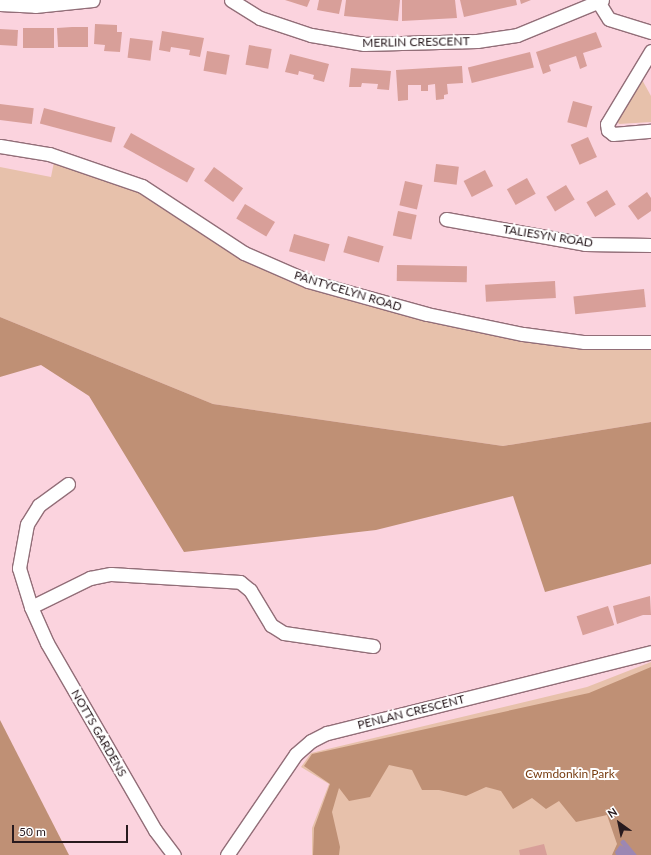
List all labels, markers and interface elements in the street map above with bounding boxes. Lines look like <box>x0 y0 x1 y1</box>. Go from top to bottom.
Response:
street label: MERLIN CRESCENT <box>362 34 470 50</box>
street label: TALIESYN ROAD <box>502 222 594 250</box>
street label: PANTYCELYN ROAD <box>292 268 404 314</box>
street label: NOTTS GARDENS <box>68 687 130 779</box>
street label: PENLAN CRESCENT <box>356 692 466 732</box>
park label: Cwmdonkin Park <box>525 767 615 781</box>
north arrow <box>599 803 639 843</box>
text: N <box>605 805 619 820</box>
scale bar <box>14 817 130 843</box>
text: 50 m <box>19 824 46 839</box>

